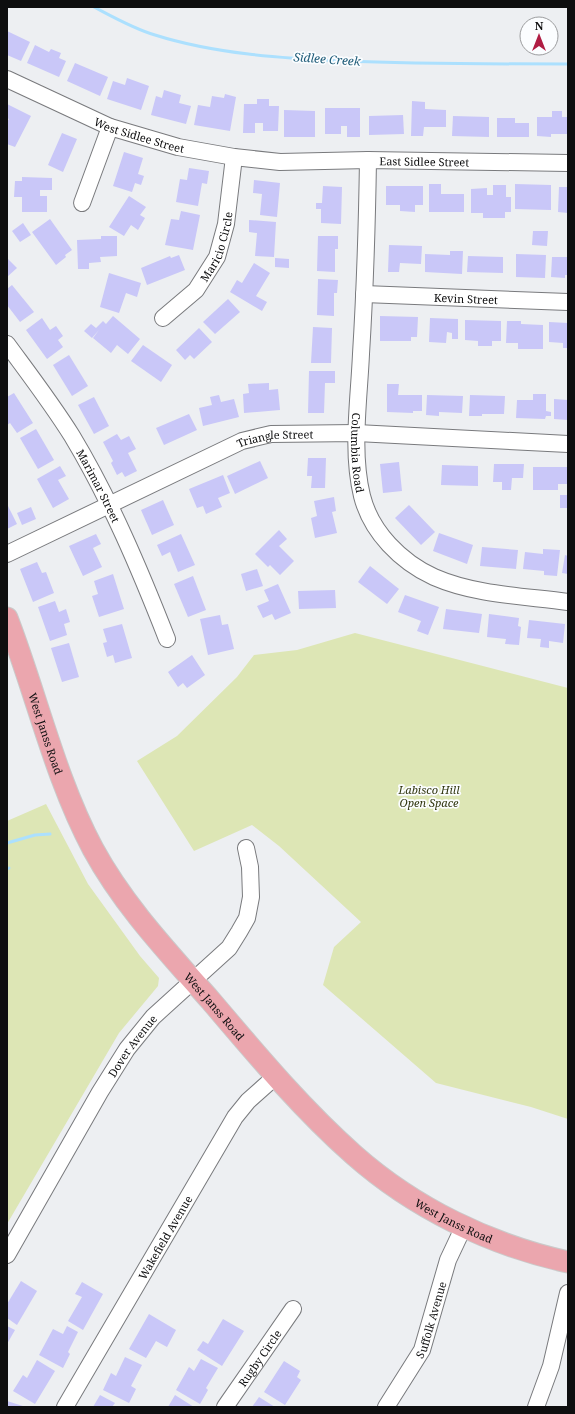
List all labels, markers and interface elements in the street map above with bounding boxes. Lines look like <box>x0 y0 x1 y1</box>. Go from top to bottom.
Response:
north arrow <box>519 16 559 56</box>
text: N <box>535 18 544 33</box>
water label: Sidlee Creek <box>293 48 362 70</box>
street label: West Sidlee Street <box>92 113 186 156</box>
street label: East Sidlee Street <box>379 153 469 169</box>
street label: Maricio Circle <box>196 211 235 284</box>
street label: Kevin Street <box>434 289 498 307</box>
street label: Columbia Road <box>349 412 369 494</box>
street label: Triangle Street <box>234 426 313 450</box>
street label: Marimar Street <box>74 446 124 525</box>
street label: West Janss Road <box>26 691 67 777</box>
park label: Labisco Hill Open Space <box>397 782 460 810</box>
street label: West Janss Road <box>181 969 249 1043</box>
street label: Dover Avenue <box>104 1011 160 1080</box>
street label: Wakefield Avenue <box>134 1192 195 1282</box>
street label: West Janss Road <box>412 1195 495 1246</box>
street label: Suffolk Avenue <box>411 1279 449 1361</box>
street label: Rugby Circle <box>234 1326 284 1389</box>

